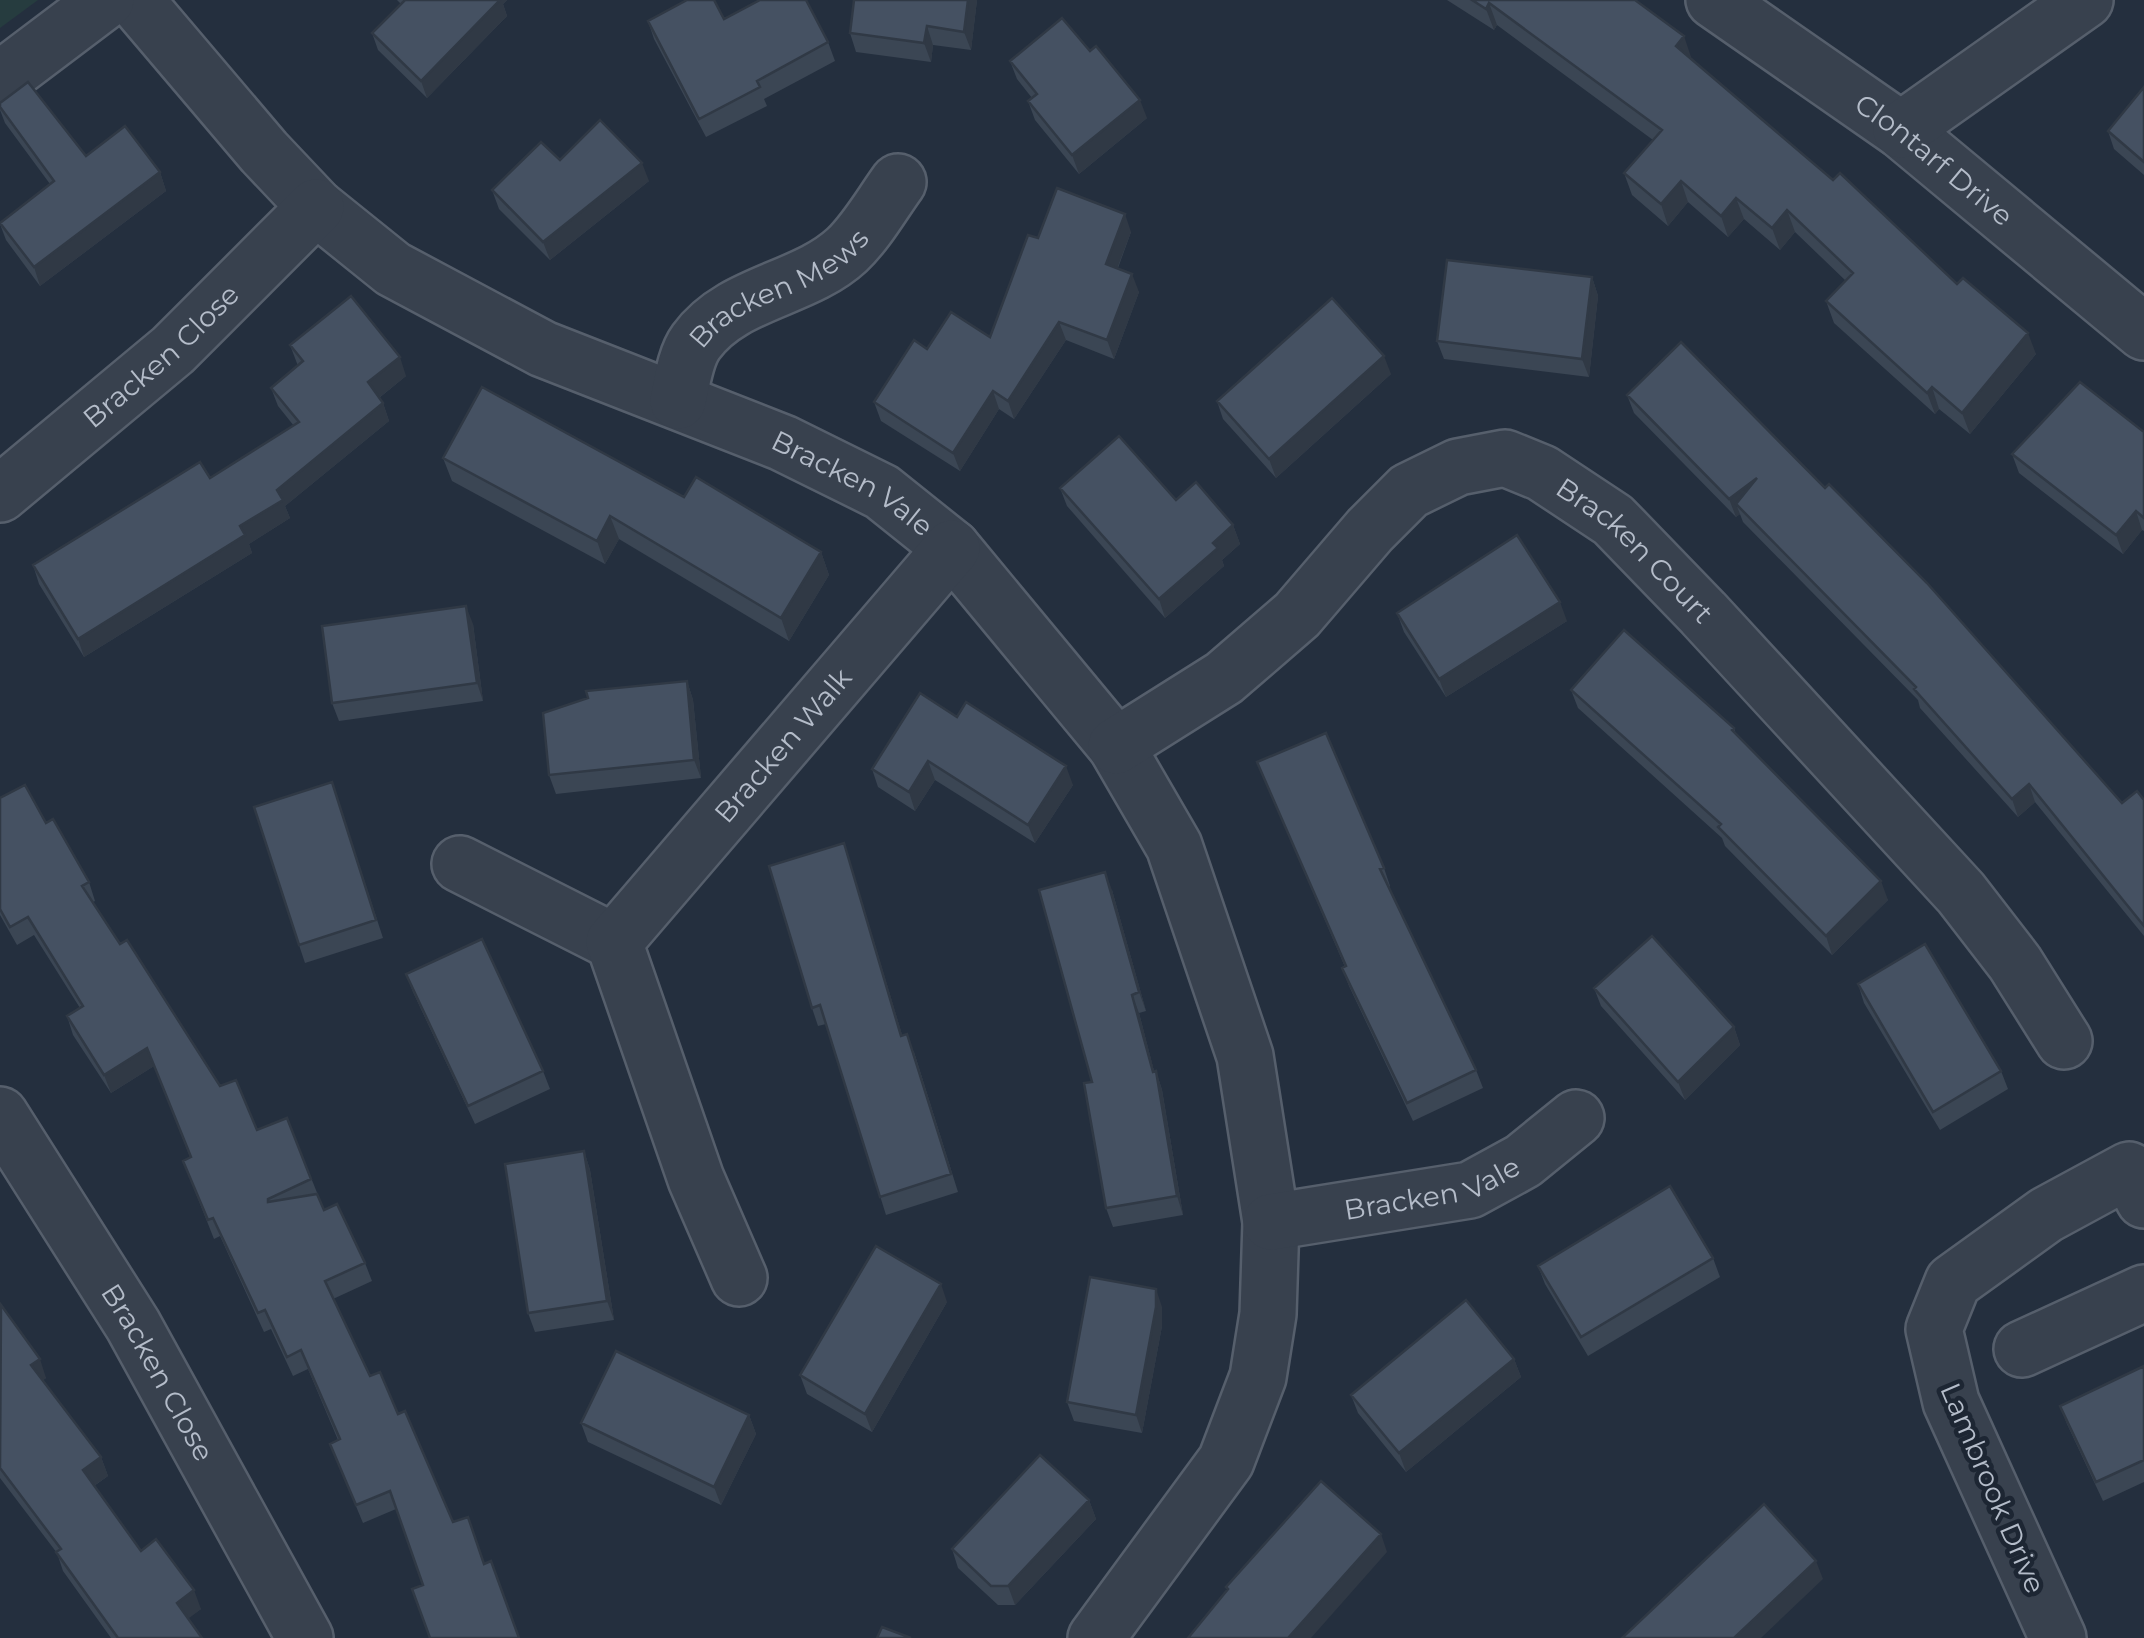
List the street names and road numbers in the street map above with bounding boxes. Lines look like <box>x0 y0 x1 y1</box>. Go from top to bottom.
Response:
street label: Clontarf Drive <box>1849 86 2020 233</box>
street label: Bracken Mews <box>681 222 876 354</box>
street label: Bracken Close <box>76 277 246 435</box>
street label: Bracken Vale <box>766 423 940 543</box>
street label: Bracken Court <box>1550 470 1721 630</box>
street label: Bracken Walk <box>707 661 859 830</box>
street label: Bracken Vale <box>1342 1149 1526 1227</box>
street label: Bracken Close <box>94 1277 221 1467</box>
street label: Lambrook Drive <box>1933 1378 2053 1598</box>

